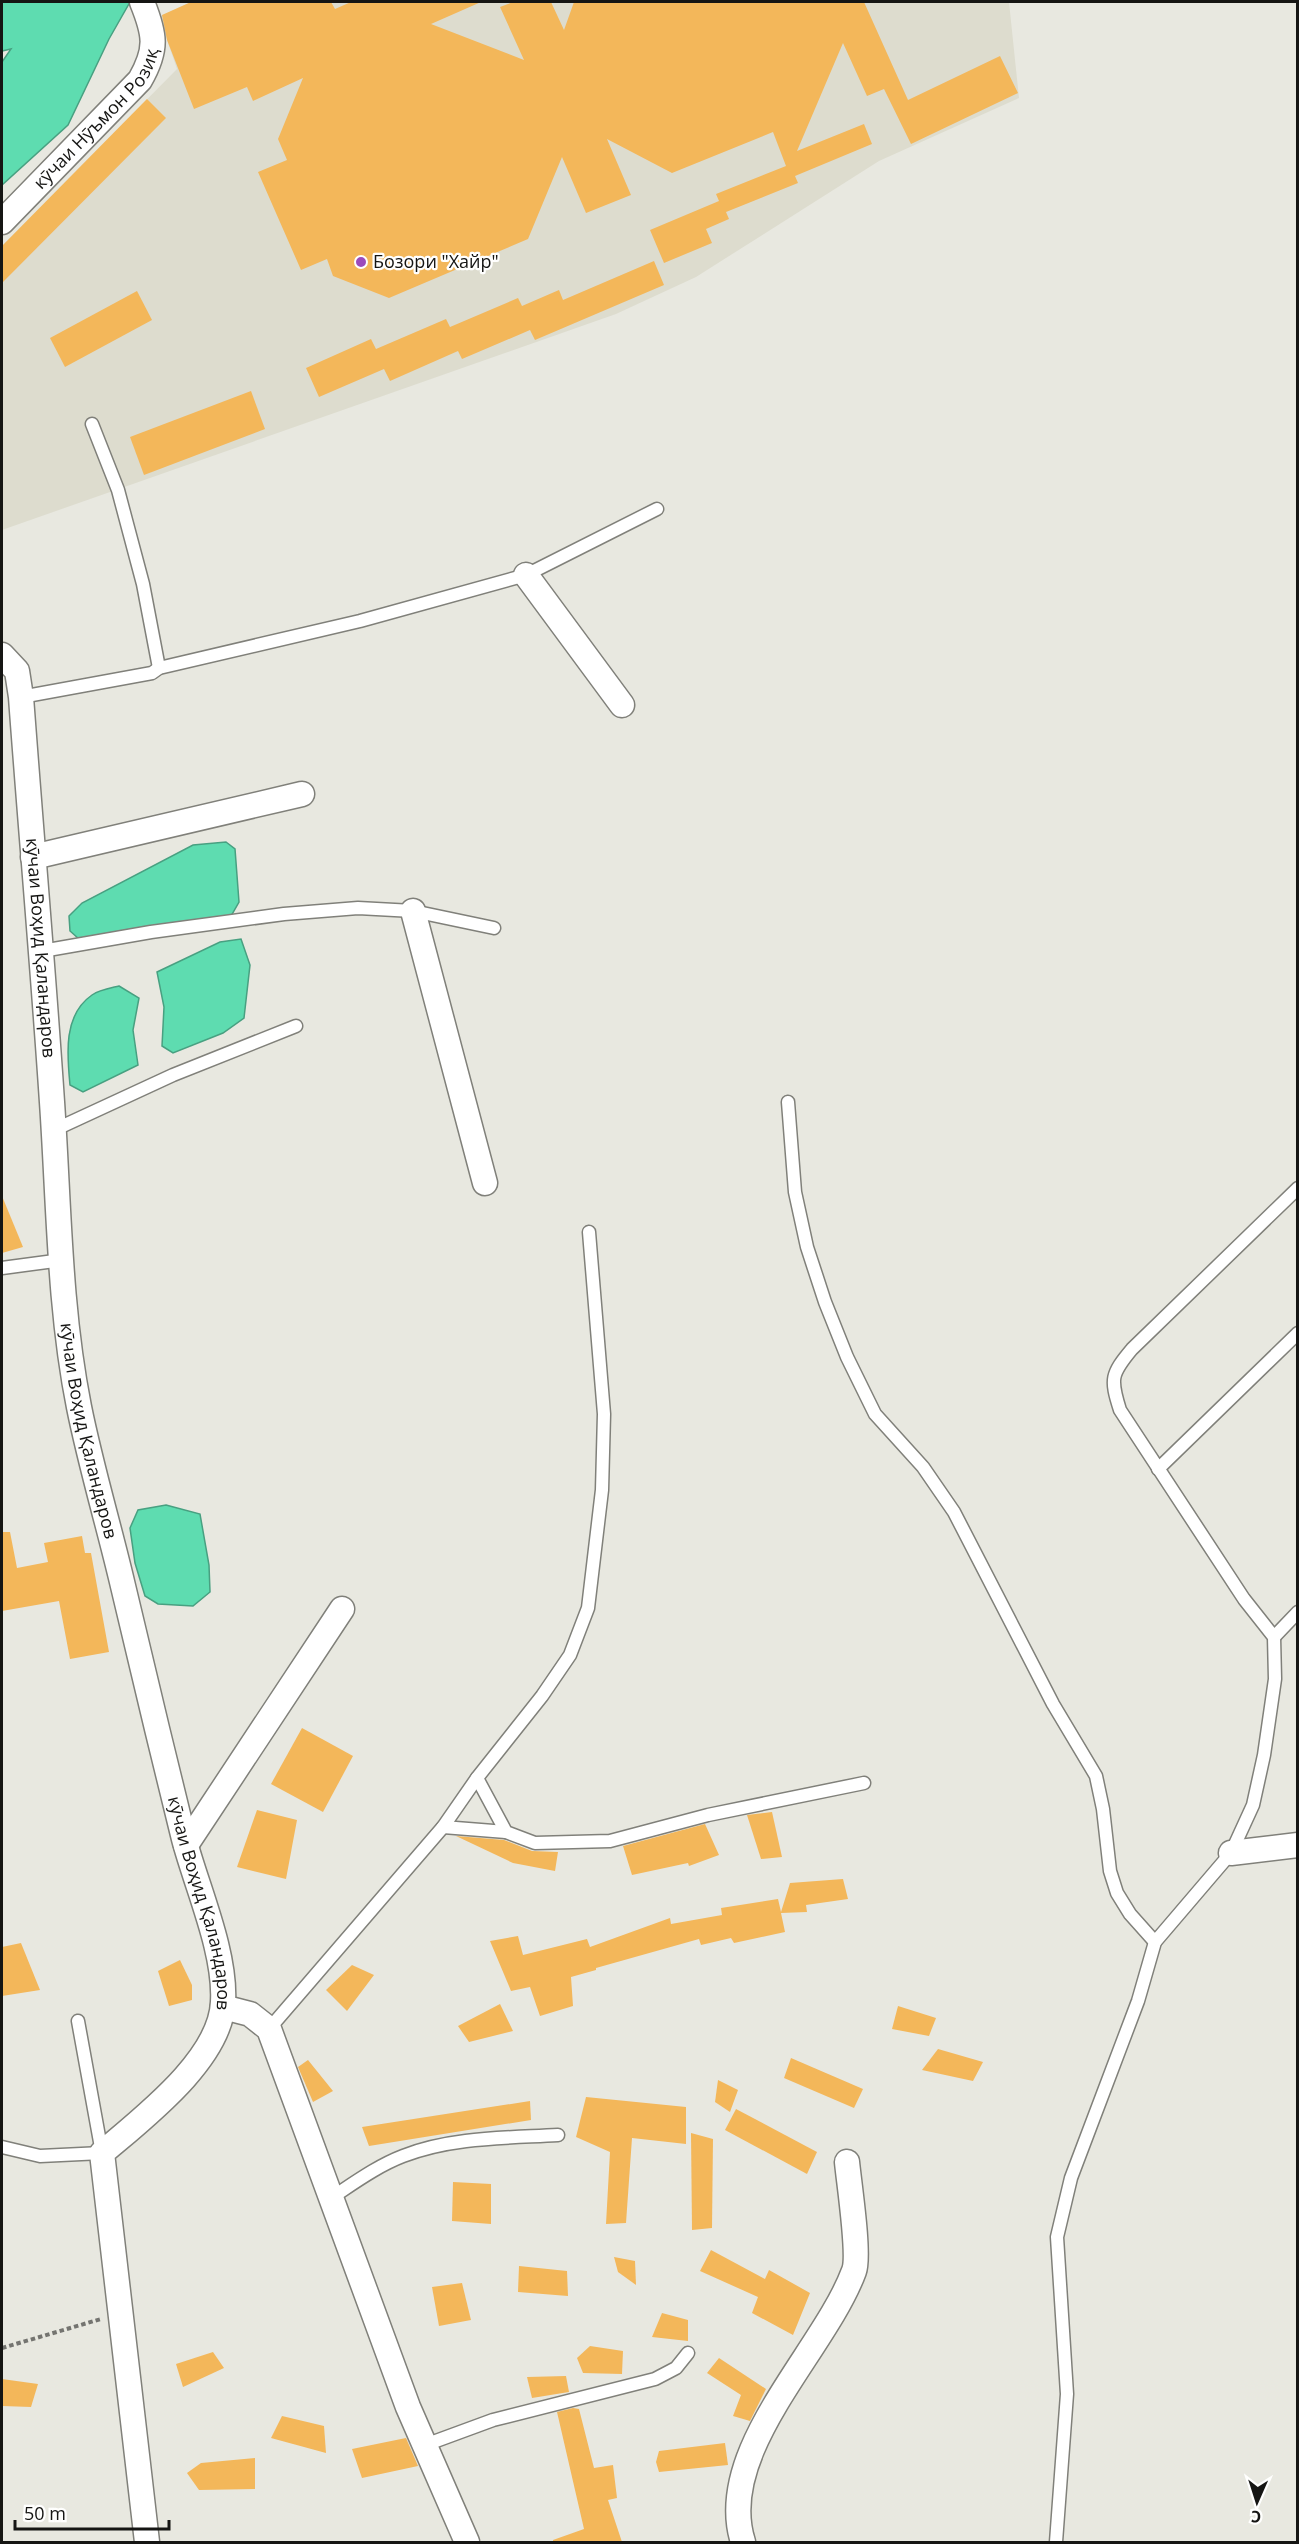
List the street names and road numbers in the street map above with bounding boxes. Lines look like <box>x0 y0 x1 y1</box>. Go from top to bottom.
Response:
street label: кӯчаи Нӯъмон Розиқ <box>28 46 163 194</box>
street label: кӯчаи Воҳид Қаландаров <box>21 837 62 1059</box>
street label: кӯчаи Воҳид Қаландаров <box>55 1321 124 1541</box>
street label: кӯчаи Воҳид Қаландаров <box>163 1794 236 2011</box>

